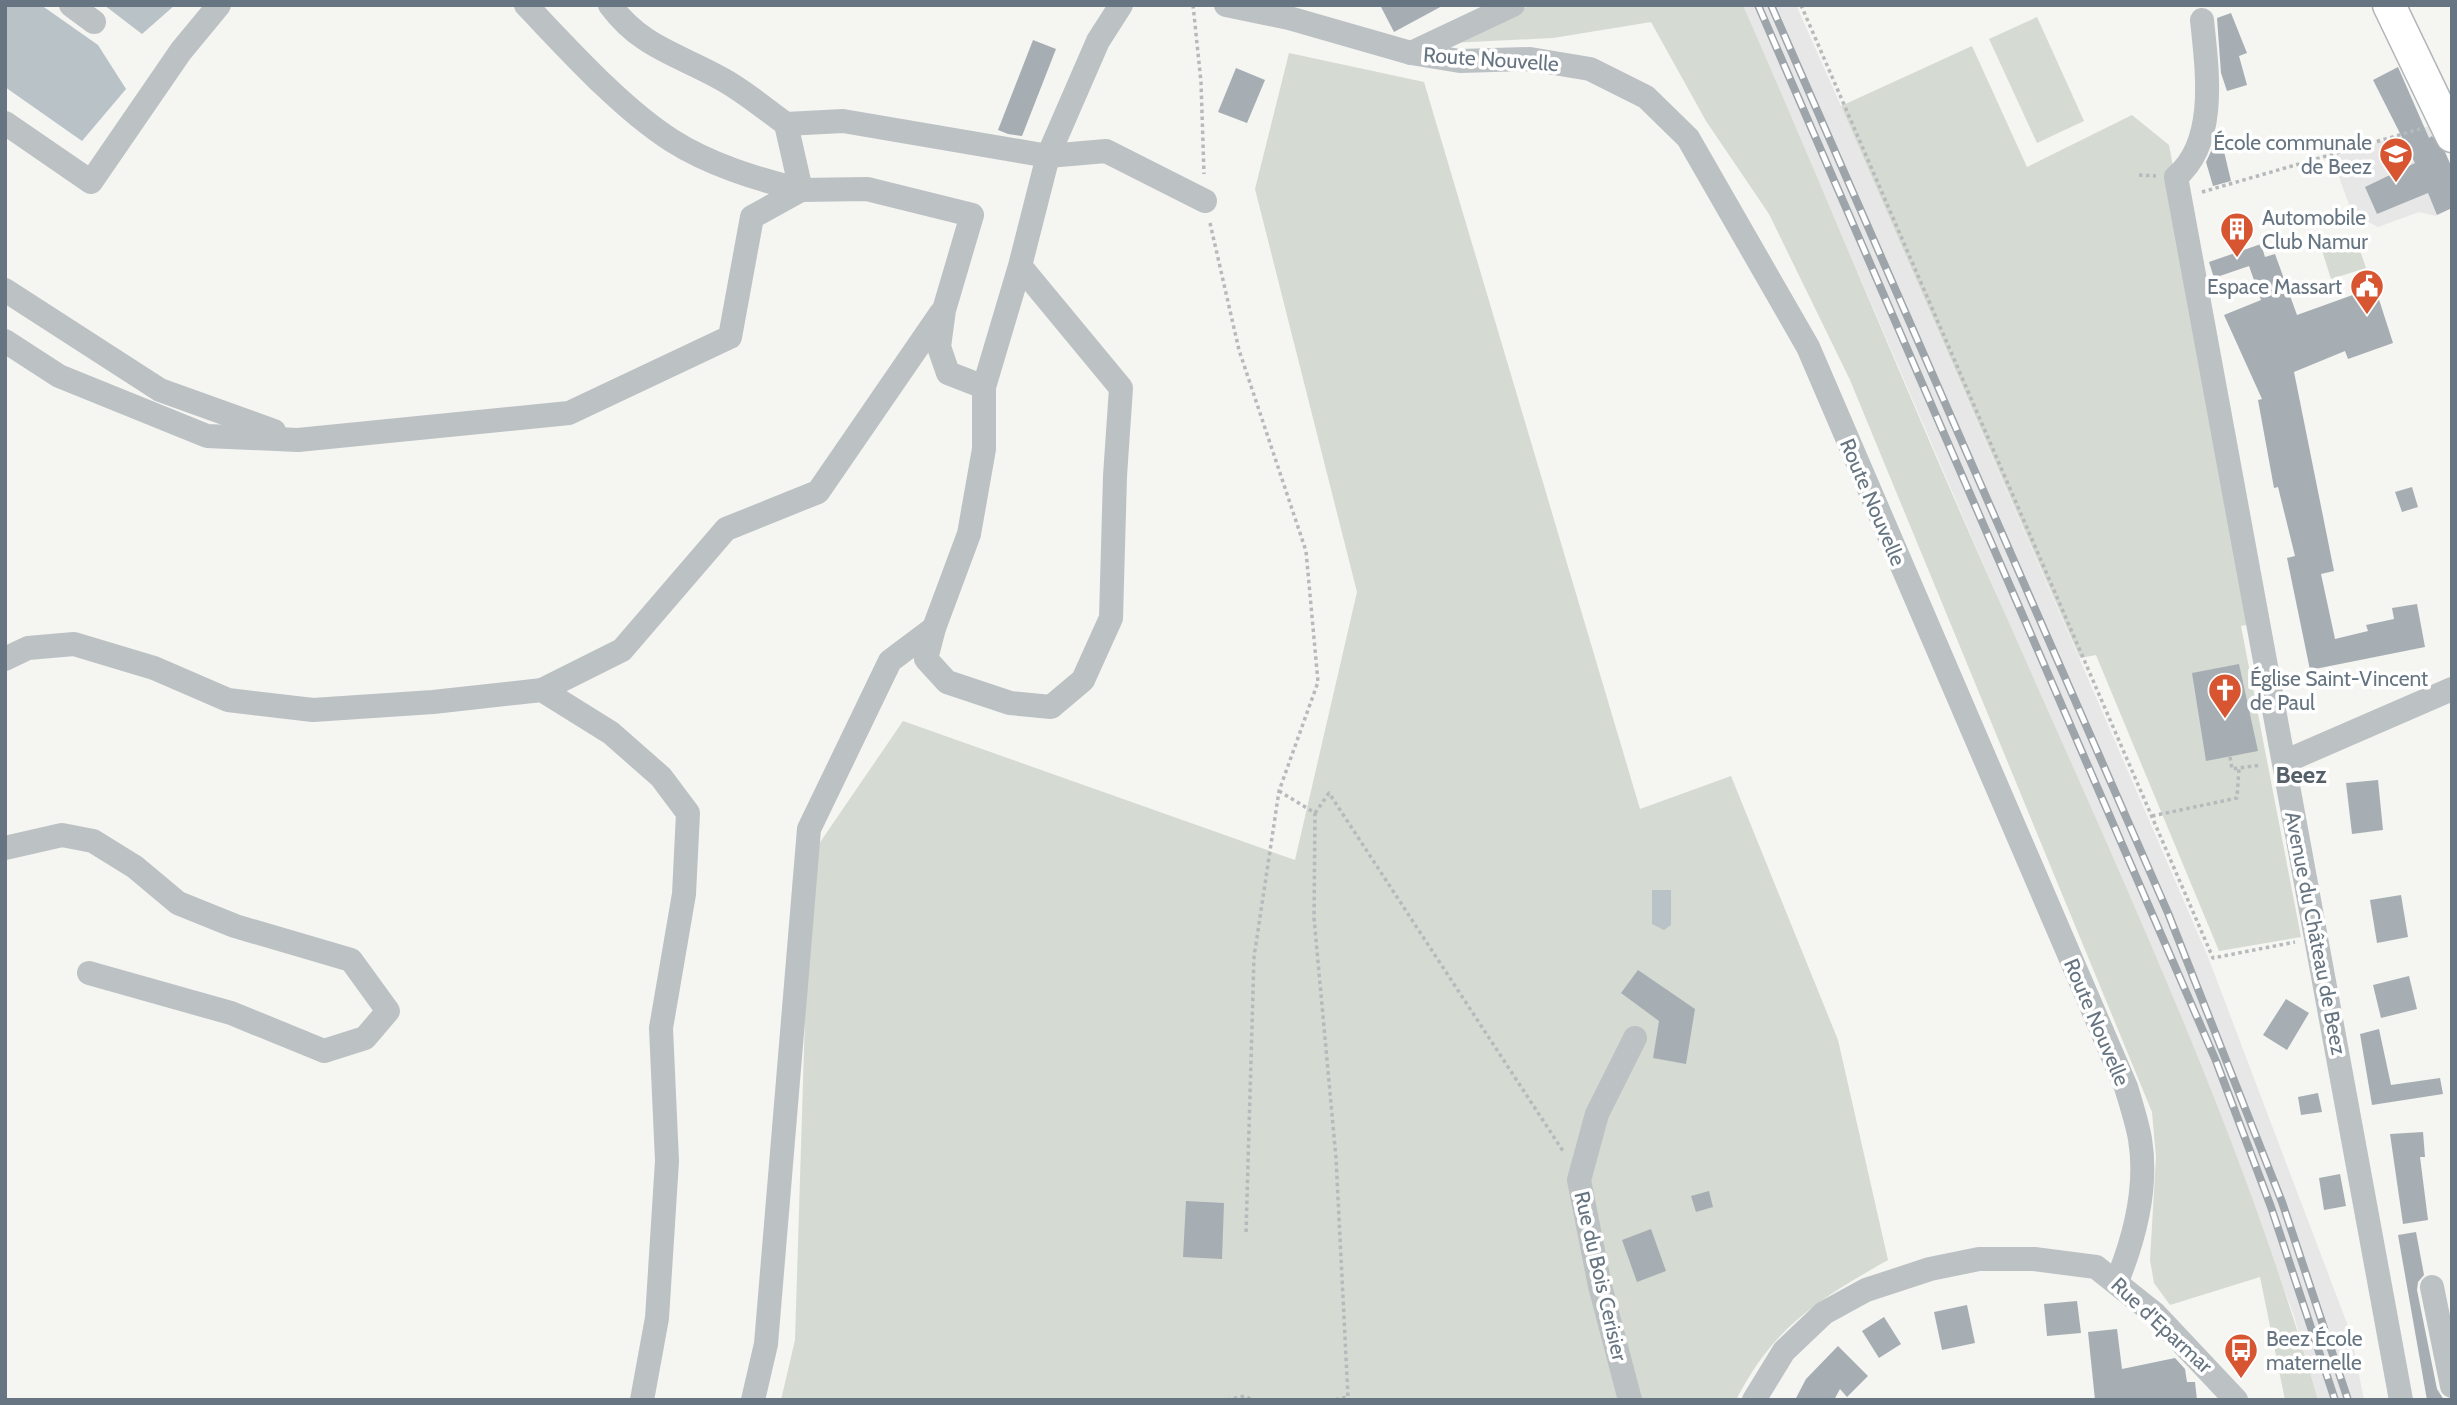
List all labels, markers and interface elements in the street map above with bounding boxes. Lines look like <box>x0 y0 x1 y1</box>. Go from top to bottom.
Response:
street label: Route Nouvelle <box>1422 42 1560 76</box>
place label: École communale de Beez <box>2213 130 2372 179</box>
school or university icon: École communale de Beez <box>2377 135 2415 184</box>
place label: Automobile Club Namur <box>2262 205 2368 254</box>
building icon: Automobile Club Namur <box>2218 210 2256 259</box>
public building icon: Espace Massart <box>2348 267 2386 316</box>
place label: Espace Massart <box>2207 274 2342 299</box>
street label: Route Nouvelle <box>1835 435 1911 570</box>
place label: Église Saint-Vincent de Paul <box>2250 666 2428 715</box>
church icon: Église Saint-Vincent de Paul <box>2206 671 2244 720</box>
district label: Beez <box>2275 760 2327 789</box>
street label: Avenue du Château de Beez <box>2280 809 2352 1057</box>
street label: Route Nouvelle <box>2059 955 2135 1090</box>
street label: Rue du Bois Cerisier <box>1569 1189 1633 1364</box>
street label: Rue d'Eparmar <box>2106 1272 2218 1378</box>
place label: Beez École maternelle <box>2266 1326 2363 1375</box>
bus stop icon: Beez École maternelle <box>2222 1331 2260 1380</box>

